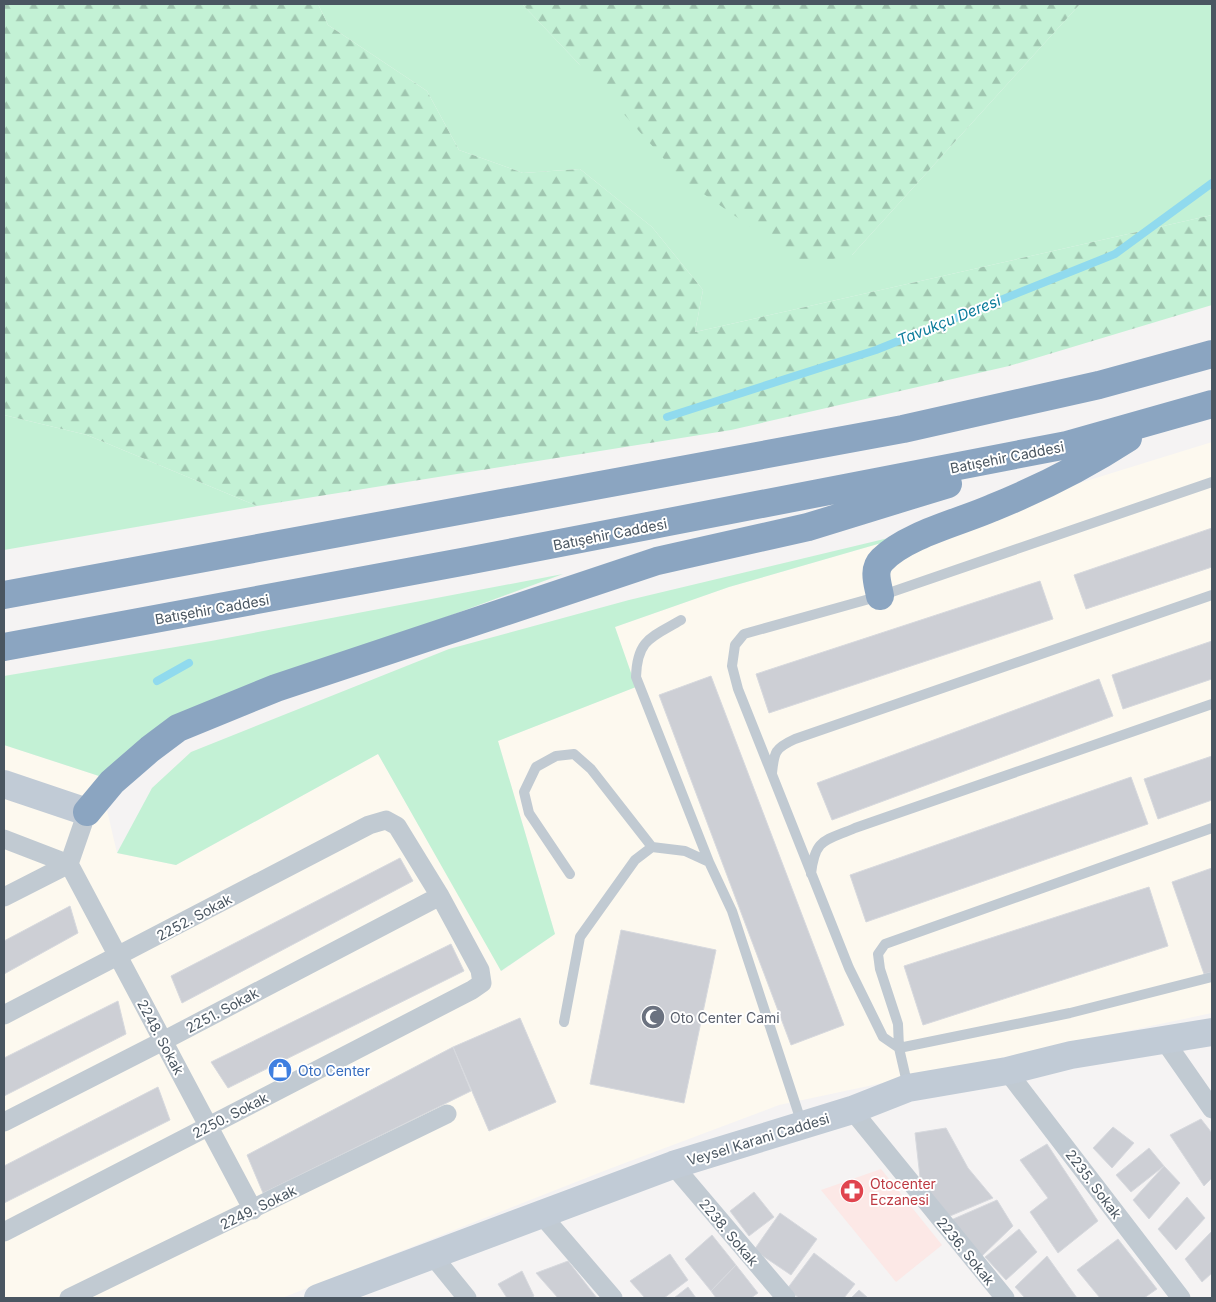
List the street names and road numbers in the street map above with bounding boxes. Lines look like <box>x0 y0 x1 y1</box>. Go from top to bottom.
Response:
street label: Batışehir Caddesi <box>949 438 1065 476</box>
street label: Batışehir Caddesi <box>552 515 668 553</box>
street label: Batışehir Caddesi <box>154 591 270 627</box>
street label: 2252. Sokak <box>153 890 235 944</box>
street label: 2251. Sokak <box>183 984 262 1036</box>
street label: 2248. Sokak <box>134 996 188 1078</box>
street label: 2250. Sokak <box>189 1089 271 1141</box>
street label: Veysel Karani Caddesi <box>685 1109 831 1169</box>
street label: 2235. Sokak <box>1062 1146 1126 1222</box>
street label: 2249. Sokak <box>217 1181 299 1233</box>
street label: 2238. Sokak <box>696 1195 762 1269</box>
street label: 2236. Sokak <box>933 1214 999 1289</box>

